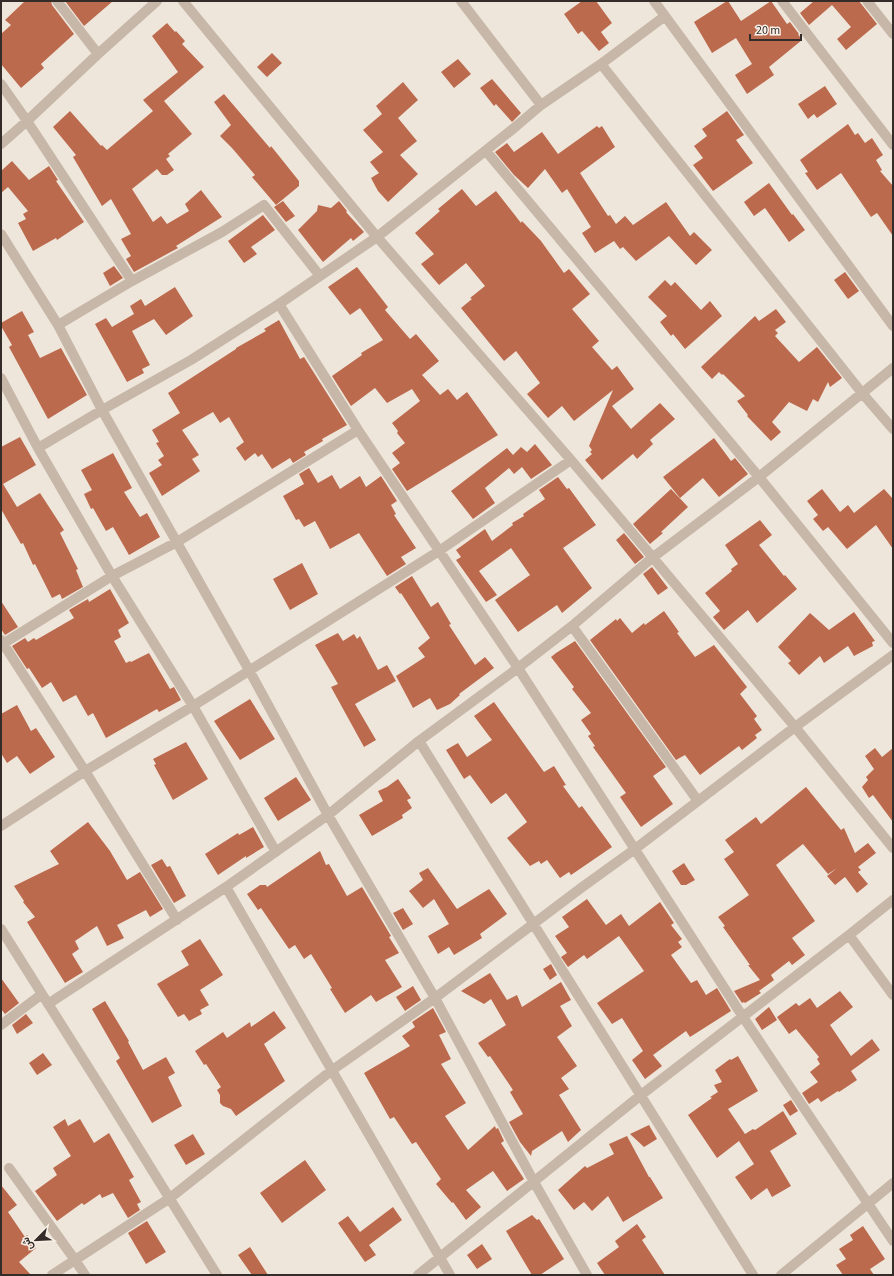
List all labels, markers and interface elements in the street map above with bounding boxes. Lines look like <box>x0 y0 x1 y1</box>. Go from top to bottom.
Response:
scale bar <box>750 16 801 42</box>
text: 20 m <box>756 22 780 39</box>
north arrow <box>16 1220 56 1260</box>
text: ش <box>18 1235 37 1253</box>

